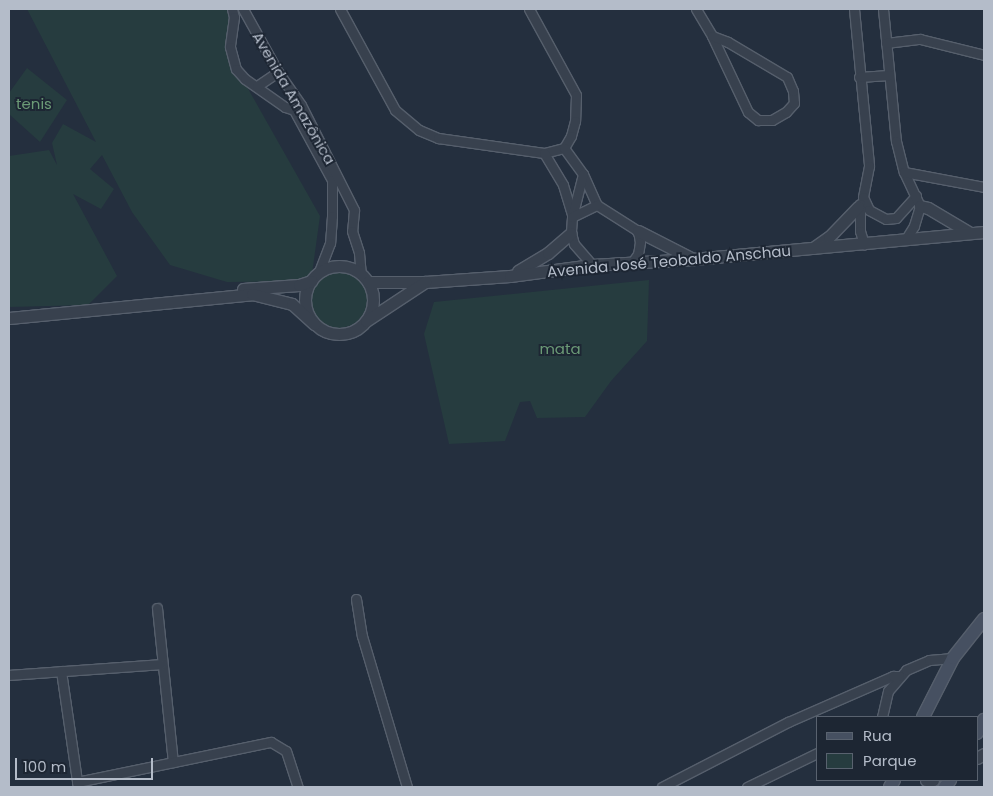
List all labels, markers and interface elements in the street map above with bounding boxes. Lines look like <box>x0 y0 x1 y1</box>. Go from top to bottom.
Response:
street label: Avenida Amazônica <box>249 29 339 167</box>
park label: tenis <box>16 95 52 113</box>
street label: Avenida José Teobaldo Anschau <box>546 241 792 281</box>
park label: mata <box>539 340 581 358</box>
legend <box>816 716 978 781</box>
text: Rua <box>863 725 892 746</box>
scale bar <box>18 748 155 780</box>
text: Parque <box>863 750 916 771</box>
text: 100 m <box>23 756 66 777</box>

